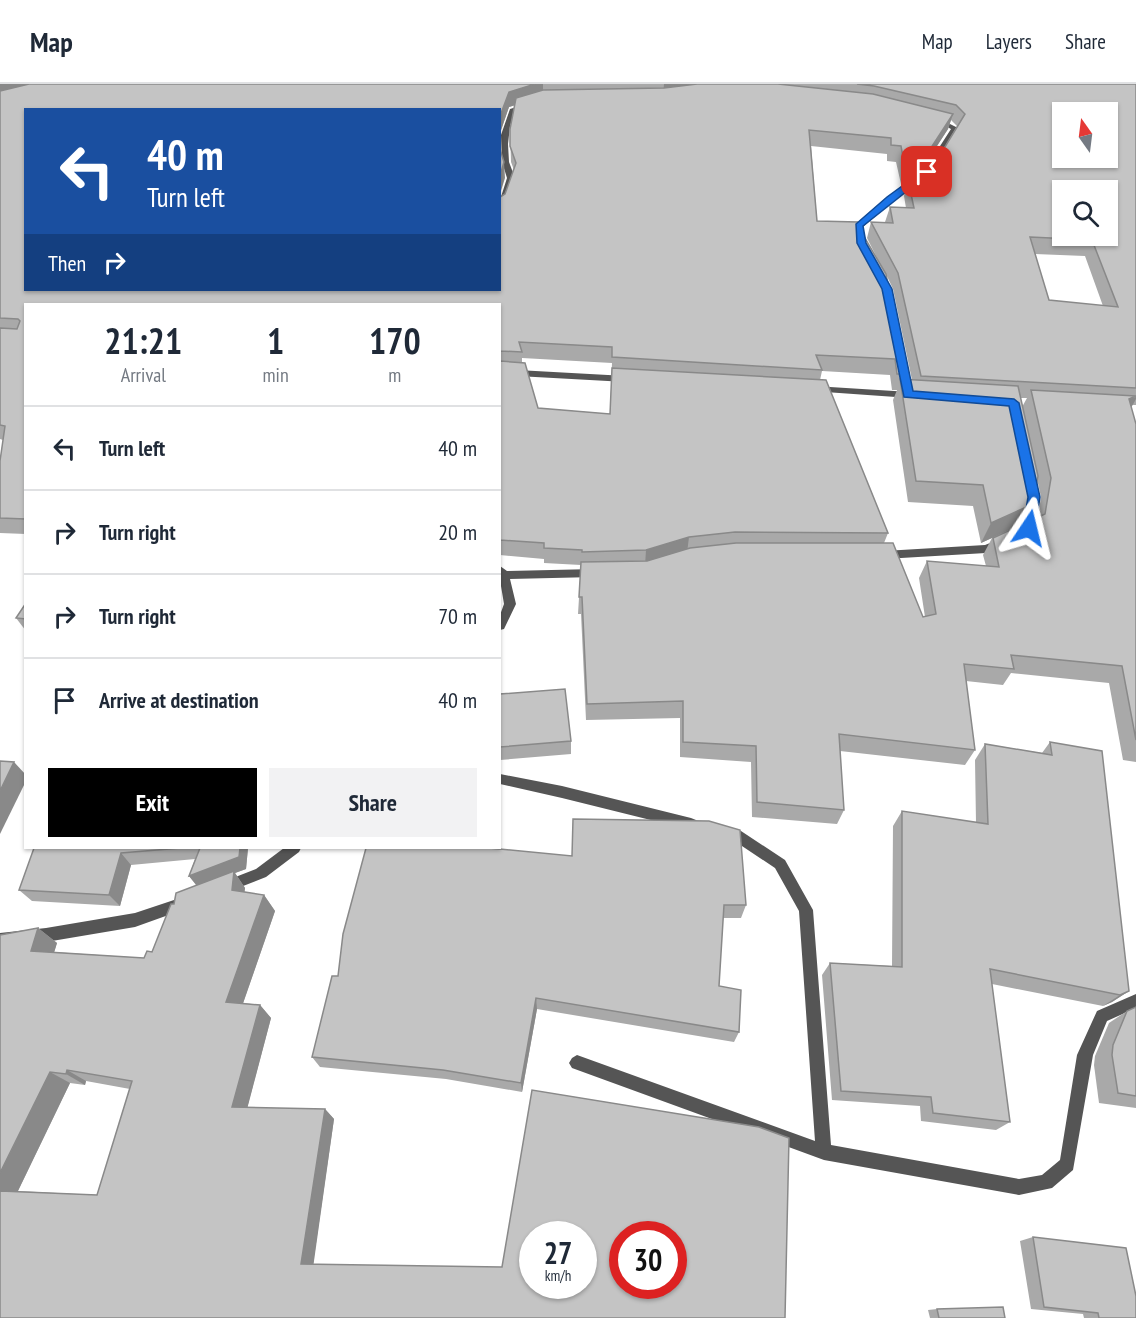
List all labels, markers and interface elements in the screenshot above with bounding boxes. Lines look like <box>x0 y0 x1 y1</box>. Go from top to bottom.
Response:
text: Map <box>30 23 73 60</box>
text: Map <box>922 28 953 55</box>
text: Layers <box>986 28 1032 55</box>
text: Share <box>1065 28 1106 55</box>
north arrow <box>1052 102 1118 168</box>
map controls <box>1052 102 1118 246</box>
text: 40 m <box>147 127 224 182</box>
icon: left <box>48 132 126 210</box>
pin <box>901 146 952 197</box>
icon: arrive <box>910 155 943 188</box>
text: Turn left <box>147 180 225 214</box>
button: search <box>1052 180 1118 246</box>
icon: right <box>98 246 131 279</box>
text: Then <box>48 249 86 277</box>
text: 21:21 <box>104 317 182 364</box>
text: 1 <box>267 317 284 364</box>
text: 170 <box>369 317 421 364</box>
text: Arrival <box>121 362 166 388</box>
text: min <box>263 362 289 388</box>
text: m <box>388 362 401 388</box>
icon: left <box>48 432 81 465</box>
text: Turn left <box>99 434 165 462</box>
text: 40 m <box>438 434 477 462</box>
position arrow <box>997 496 1061 560</box>
icon: right <box>48 516 81 549</box>
text: Turn right <box>99 518 176 546</box>
text: 20 m <box>438 518 477 546</box>
icon: right <box>48 600 81 633</box>
text: Turn right <box>99 602 176 630</box>
text: 70 m <box>438 602 477 630</box>
icon: arrive <box>48 684 81 717</box>
text: Arrive at destination <box>99 686 259 714</box>
text: 40 m <box>438 686 477 714</box>
button: Exit <box>48 768 257 837</box>
button: Share <box>269 768 477 837</box>
speed limit sign: 30 <box>609 1221 687 1299</box>
text: 27 <box>544 1233 572 1272</box>
text: km/h <box>545 1266 571 1285</box>

